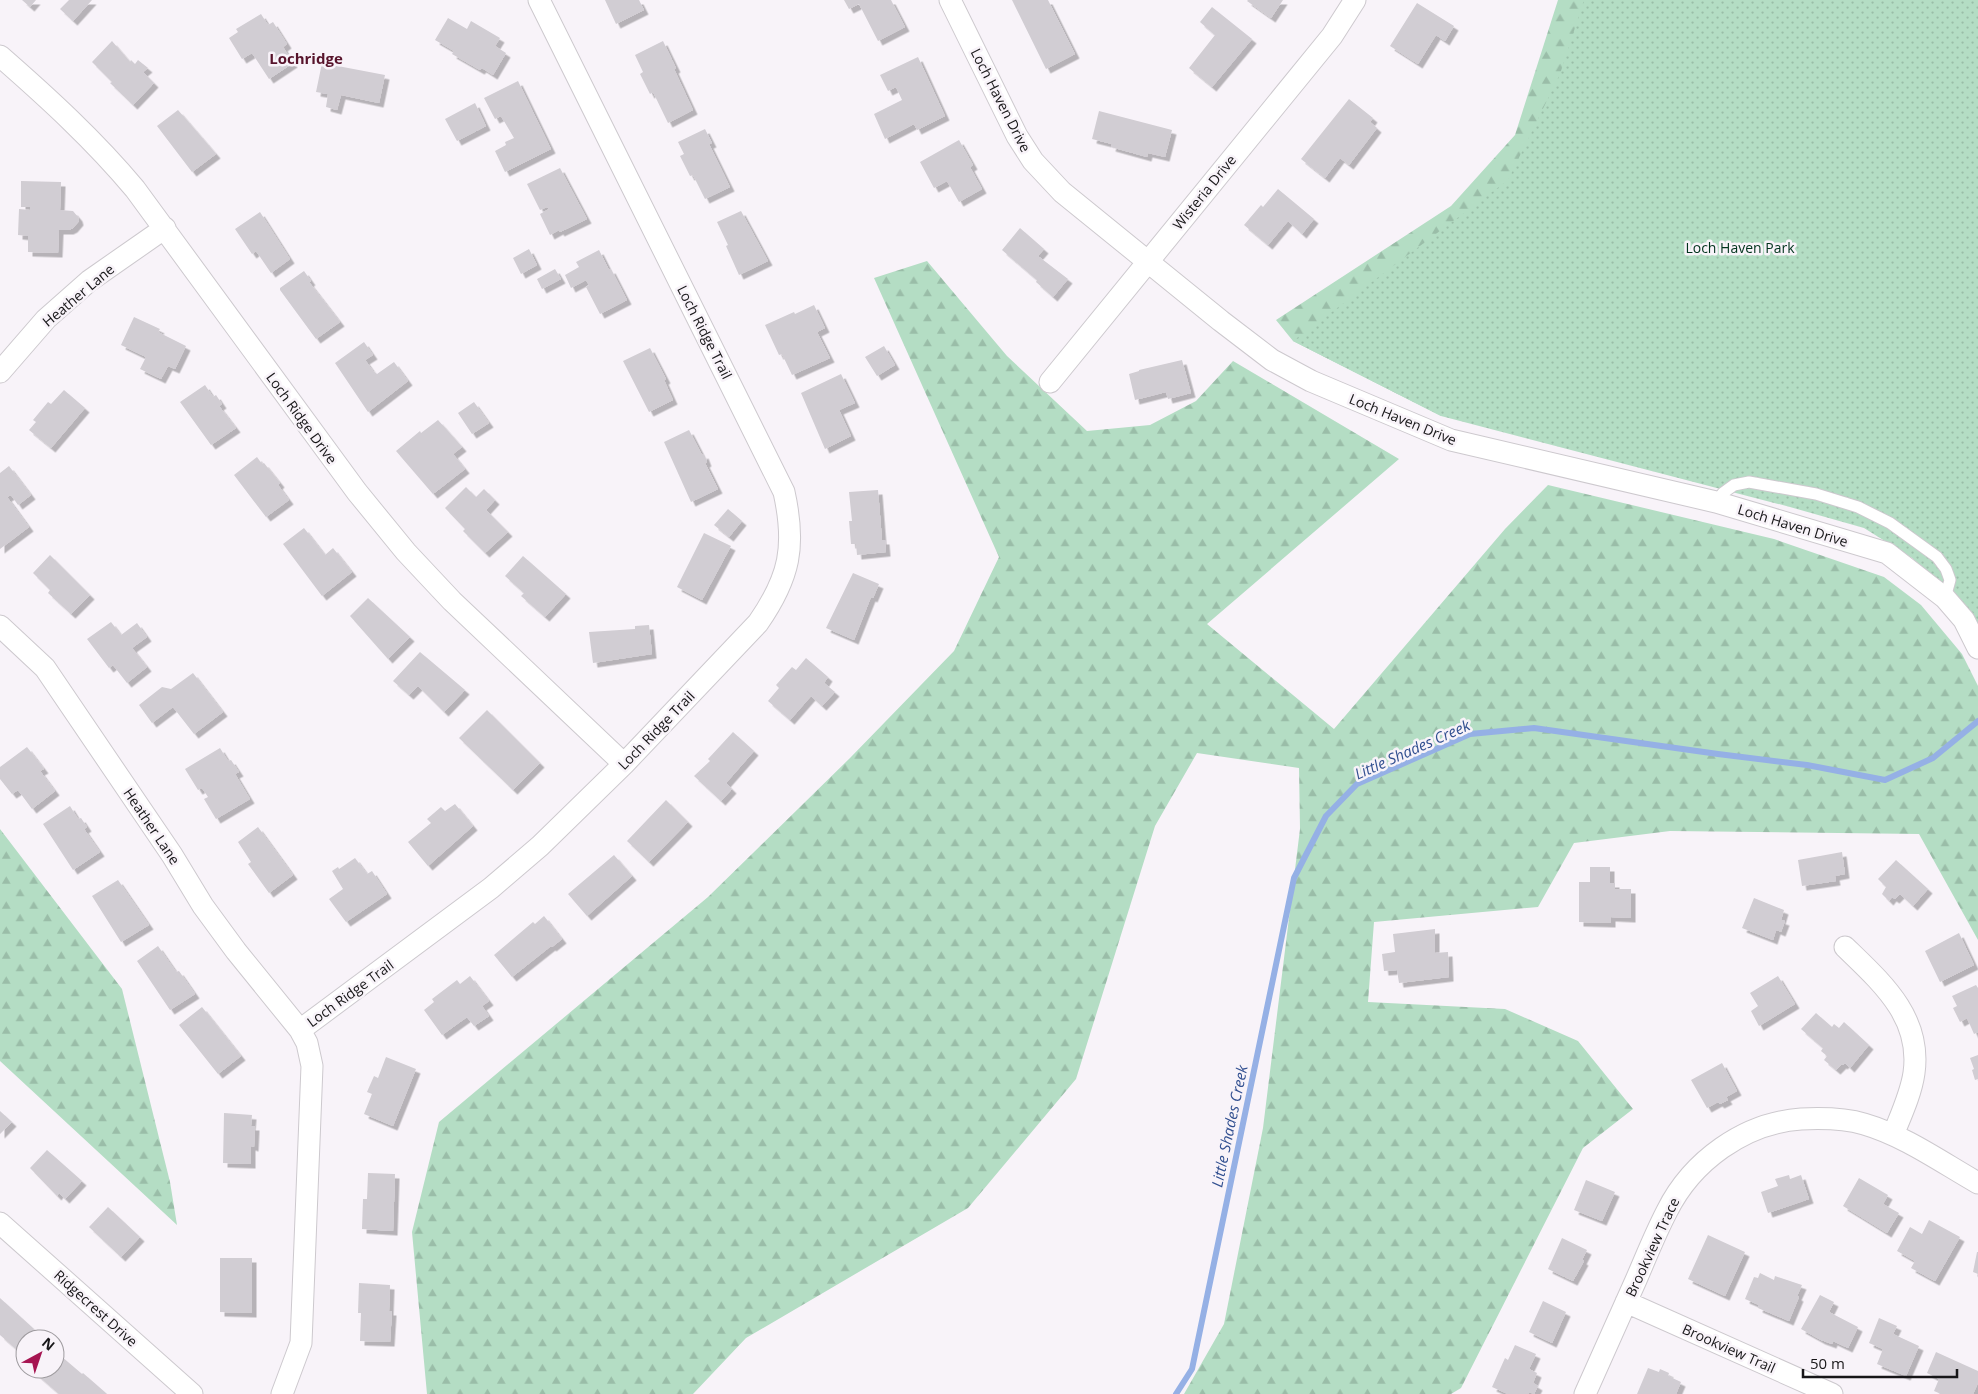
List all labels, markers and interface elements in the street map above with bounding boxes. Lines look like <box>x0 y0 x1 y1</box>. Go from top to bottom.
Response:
street label: Loch Haven Drive <box>967 45 1035 155</box>
district label: Lochridge <box>269 48 343 68</box>
street label: Wisteria Drive <box>1168 151 1240 233</box>
park label: Loch Haven Park <box>1685 238 1795 257</box>
street label: Heather Lane <box>38 259 118 331</box>
street label: Loch Ridge Trail <box>673 282 737 382</box>
street label: Loch Ridge Drive <box>262 368 342 468</box>
street label: Loch Haven Drive <box>1347 389 1460 449</box>
street label: Loch Haven Drive <box>1736 499 1850 551</box>
street label: Loch Ridge Trail <box>613 686 699 774</box>
water label: Little Shades Creek <box>1351 714 1473 783</box>
street label: Heather Lane <box>119 784 185 868</box>
street label: Loch Ridge Trail <box>303 955 397 1031</box>
water label: Little Shades Creek <box>1206 1063 1252 1189</box>
street label: Brookview Trace <box>1621 1194 1683 1300</box>
street label: Ridgecrest Drive <box>50 1265 142 1351</box>
street label: Brookview Trail <box>1679 1319 1779 1377</box>
north arrow <box>15 1329 65 1379</box>
text: N <box>38 1333 59 1355</box>
scale bar <box>1803 1346 1957 1378</box>
text: 50 m <box>1810 1353 1845 1373</box>

